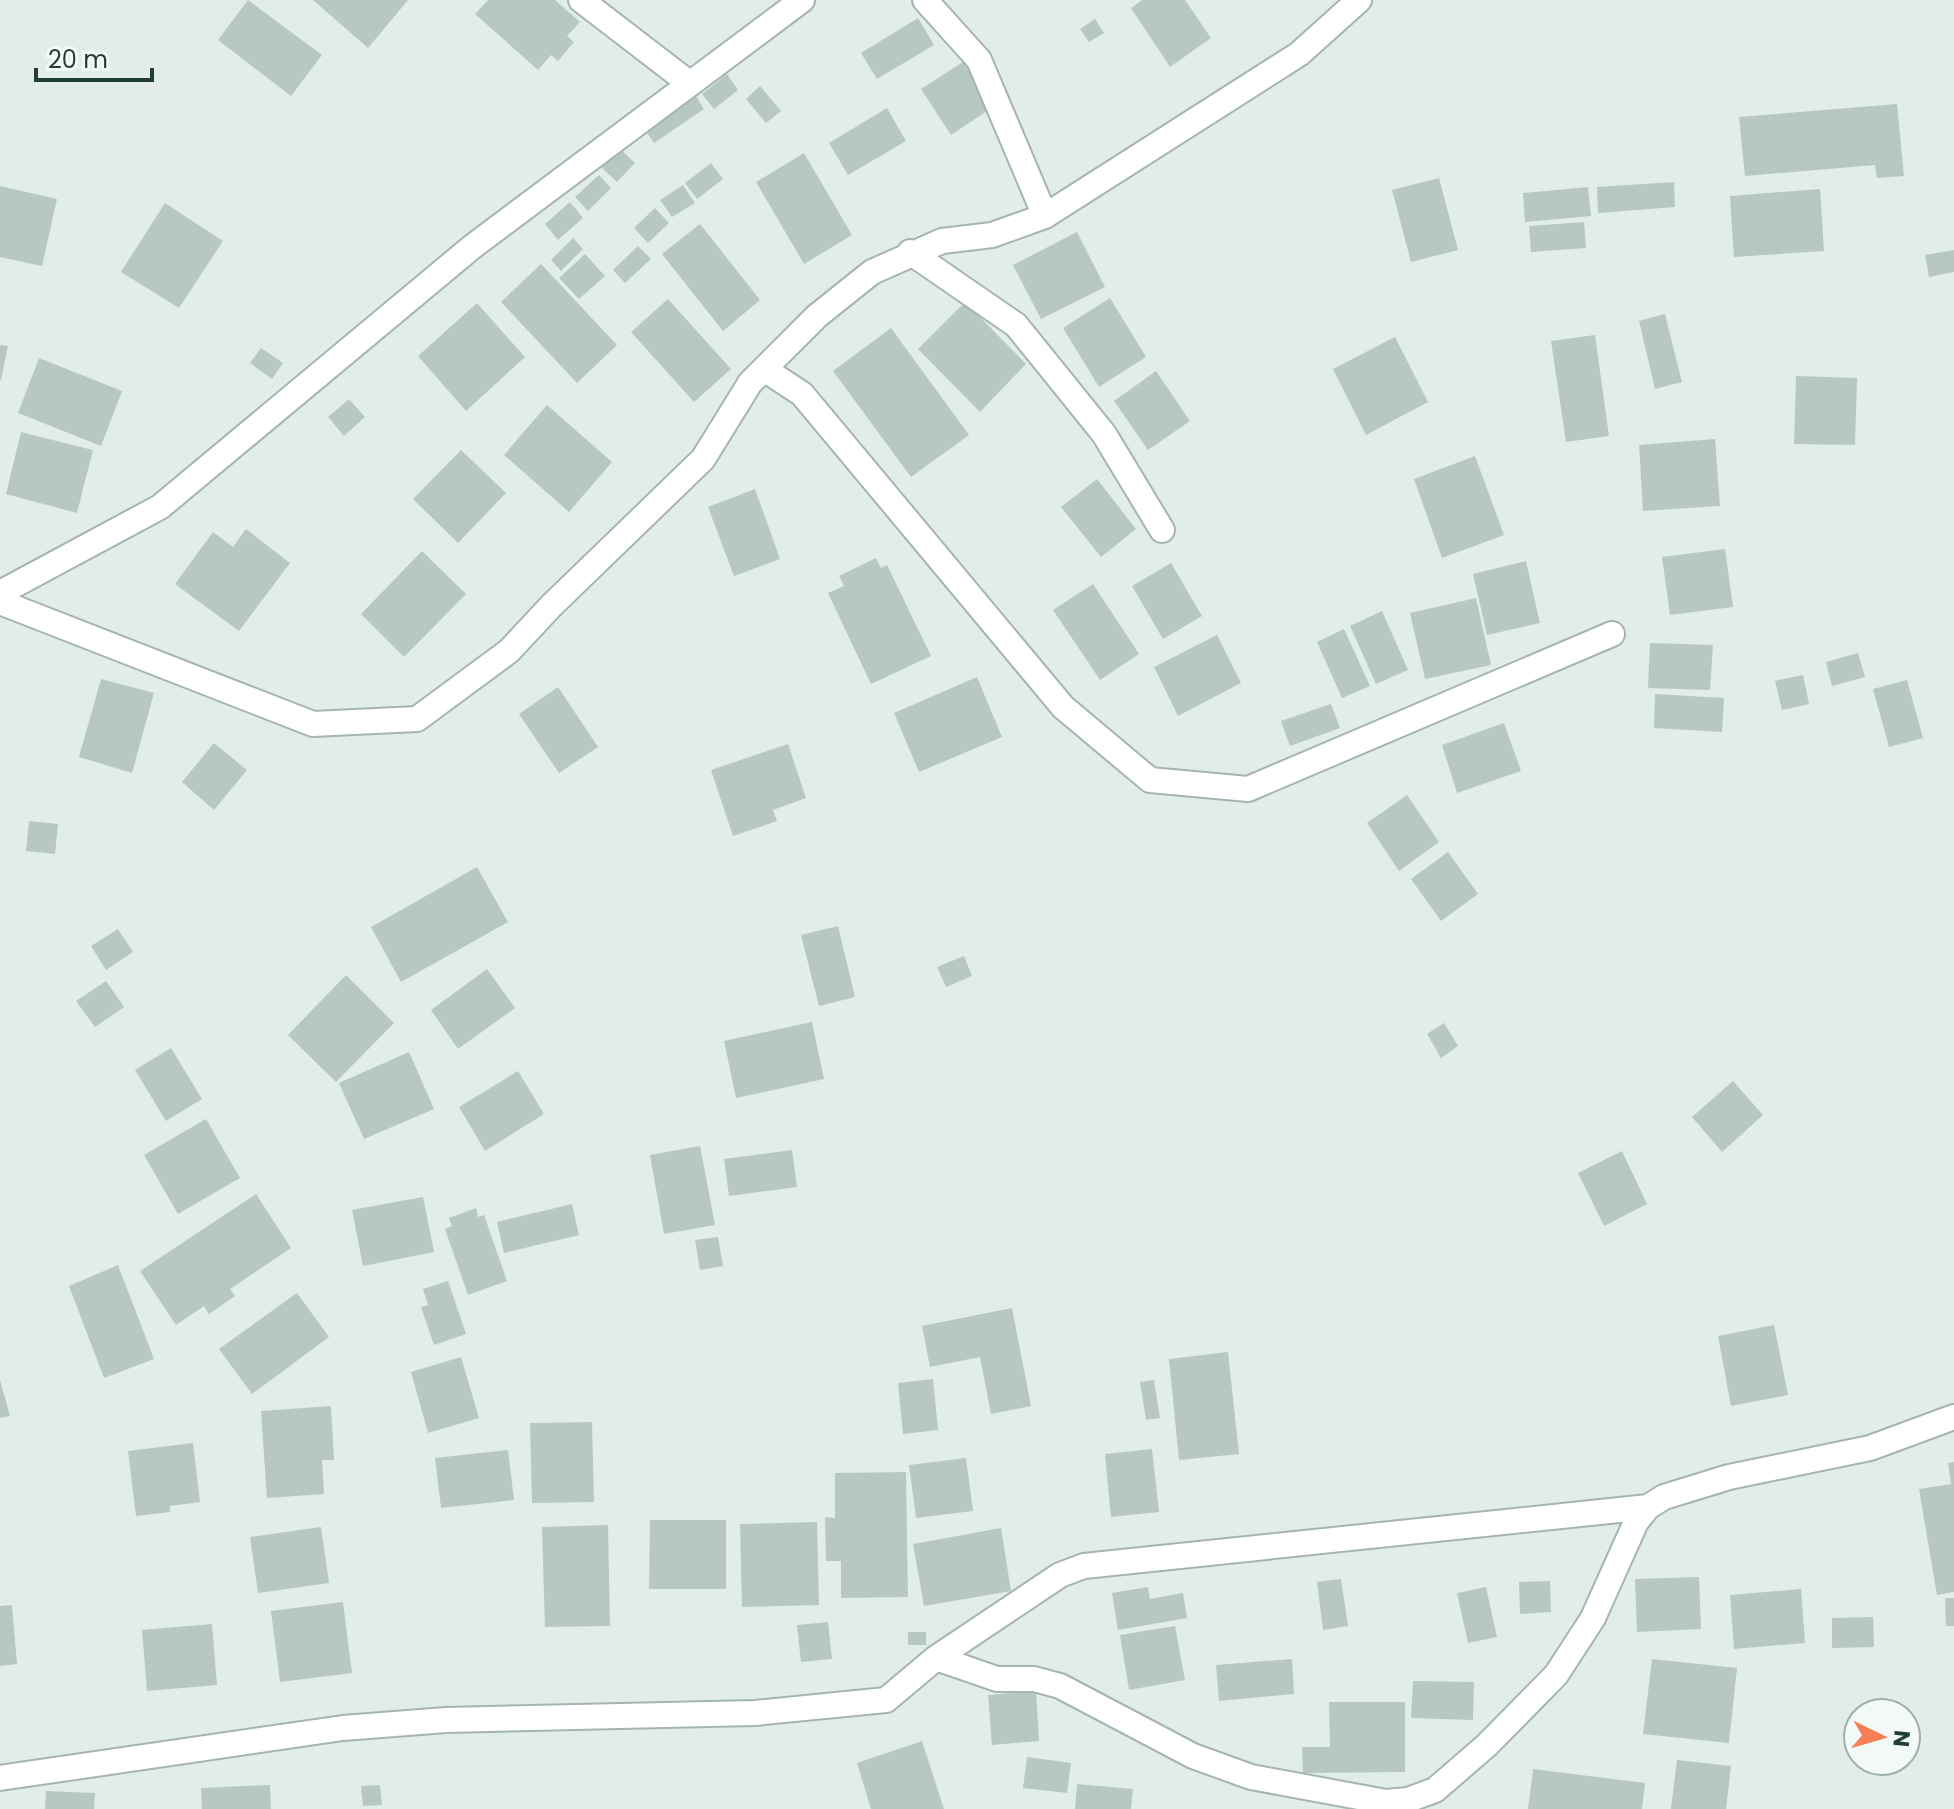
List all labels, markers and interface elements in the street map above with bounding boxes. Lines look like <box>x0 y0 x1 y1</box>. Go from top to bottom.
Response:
scale bar <box>36 32 152 82</box>
text: 20 m <box>48 43 108 76</box>
north arrow <box>1842 1697 1922 1777</box>
text: N <box>1885 1729 1918 1748</box>

